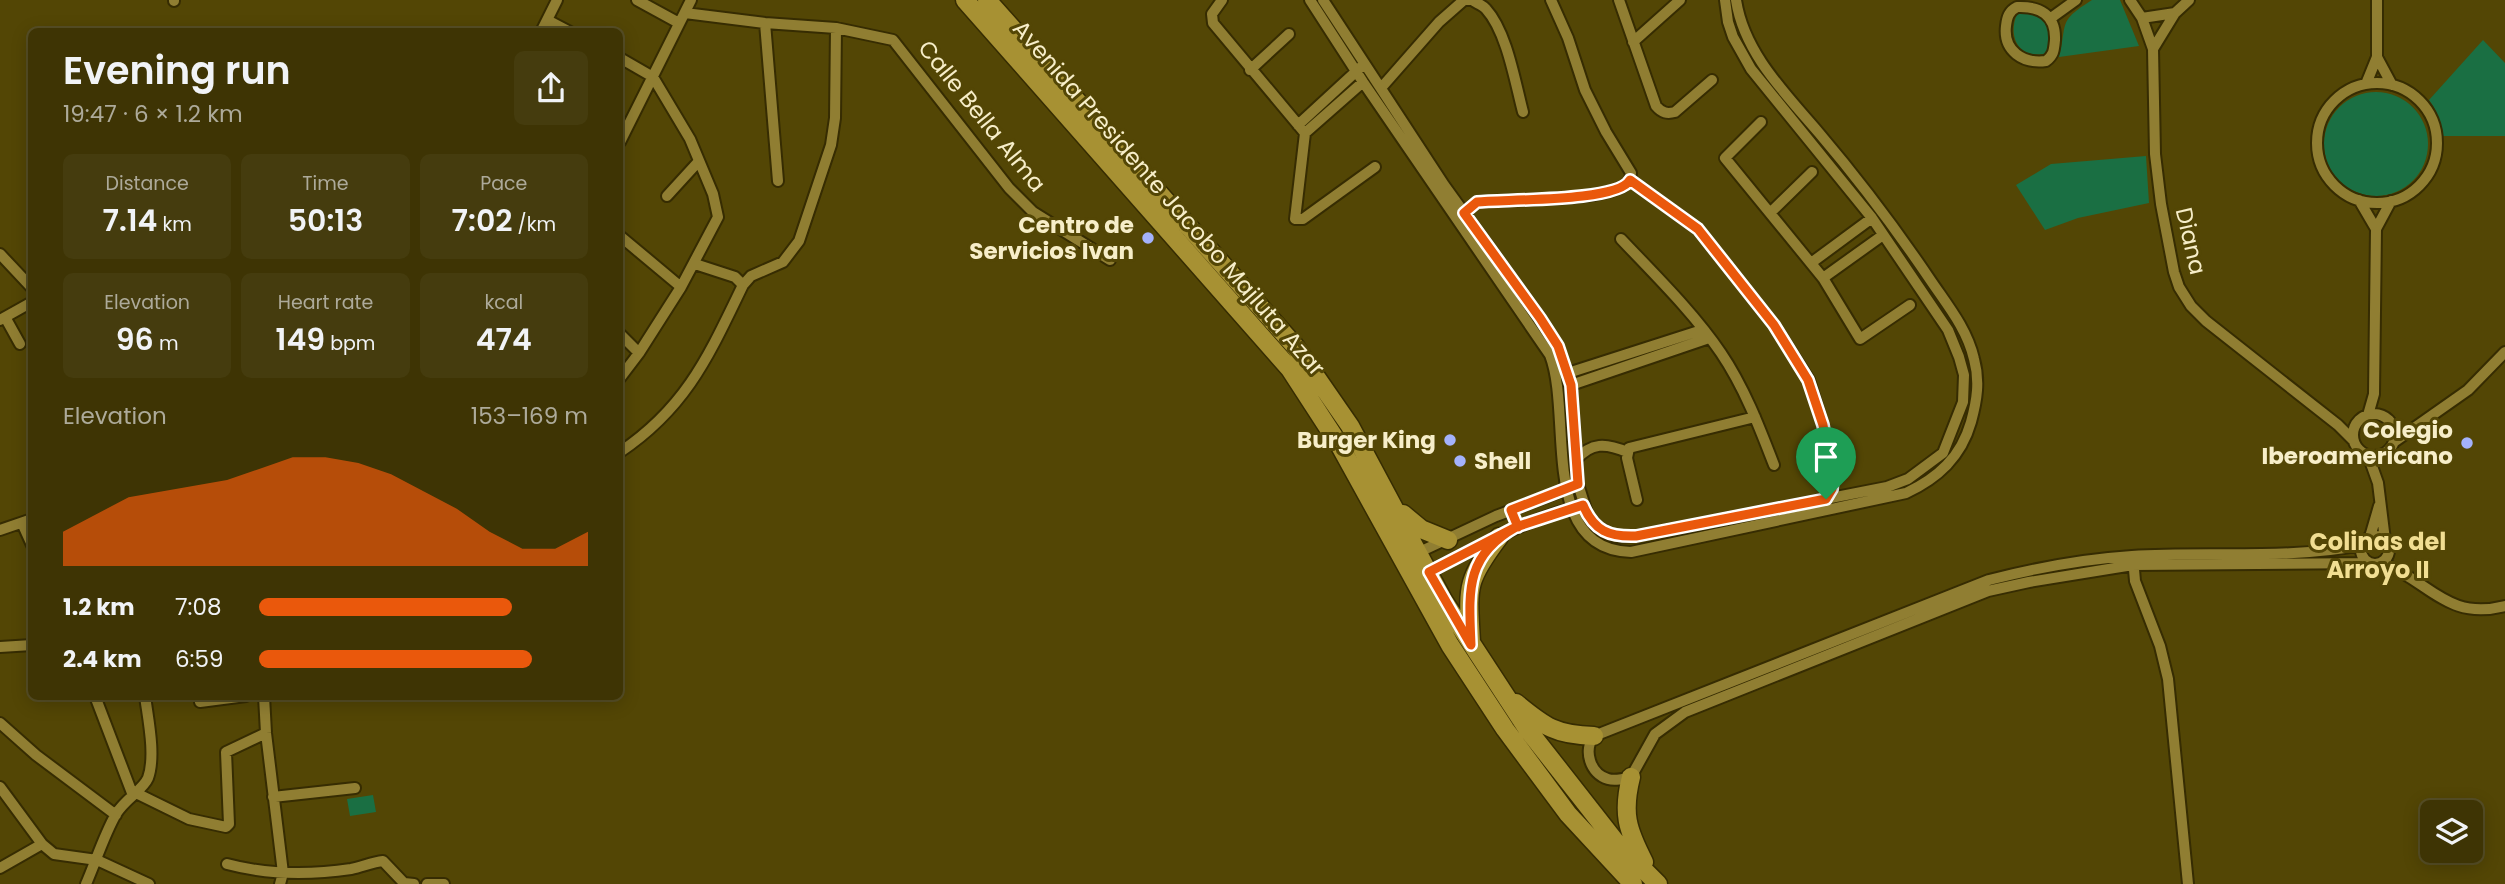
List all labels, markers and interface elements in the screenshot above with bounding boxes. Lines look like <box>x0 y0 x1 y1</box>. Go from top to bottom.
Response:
street label: Avenida Presidente Jacobo Majluta Azar <box>1005 13 1333 383</box>
street label: Calle Bella Alma <box>911 33 1053 199</box>
text: Evening run <box>63 44 291 97</box>
button: share <box>514 51 588 125</box>
text: 19:47 · 6 × 1.2 km <box>63 98 243 130</box>
text: Distance <box>106 170 189 197</box>
text: Time <box>302 170 349 197</box>
text: Pace <box>480 170 527 197</box>
text: 7.14 <box>102 199 157 242</box>
text: 50:13 <box>288 199 363 242</box>
text: 7:02 <box>452 199 513 242</box>
street label: Diana <box>2168 204 2214 278</box>
place label: Centro de Servicios Ivan <box>969 209 1134 267</box>
text: km <box>157 211 192 238</box>
text: /km <box>513 211 556 238</box>
marker: Centro de Servicios Ivan <box>1140 230 1156 246</box>
text: Elevation <box>104 289 190 316</box>
text: Heart rate <box>278 289 373 316</box>
text: kcal <box>484 289 523 316</box>
text: 96 <box>116 318 154 361</box>
text: 149 <box>276 318 325 361</box>
text: 474 <box>476 318 532 361</box>
text: m <box>154 330 178 357</box>
text: bpm <box>325 330 375 357</box>
text: Elevation <box>63 400 167 432</box>
text: 153–169 m <box>471 400 588 432</box>
place label: Colegio Iberoamericano <box>2261 414 2453 472</box>
place label: Burger King <box>1297 424 1436 456</box>
pin <box>1796 427 1856 499</box>
marker: Burger King <box>1442 432 1458 448</box>
marker: Colegio Iberoamericano <box>2459 435 2475 451</box>
icon: arrive <box>1807 438 1845 476</box>
place label: Shell <box>1474 445 1531 477</box>
marker: Shell <box>1452 453 1468 469</box>
district label: Colinas del Arroyo II <box>2310 525 2446 586</box>
text: 1.2 km <box>63 591 135 623</box>
text: 7:08 <box>175 591 221 623</box>
text: 2.4 km <box>63 643 142 675</box>
text: 6:59 <box>175 643 223 675</box>
map controls <box>2420 800 2483 863</box>
button: layers <box>2420 800 2483 863</box>

